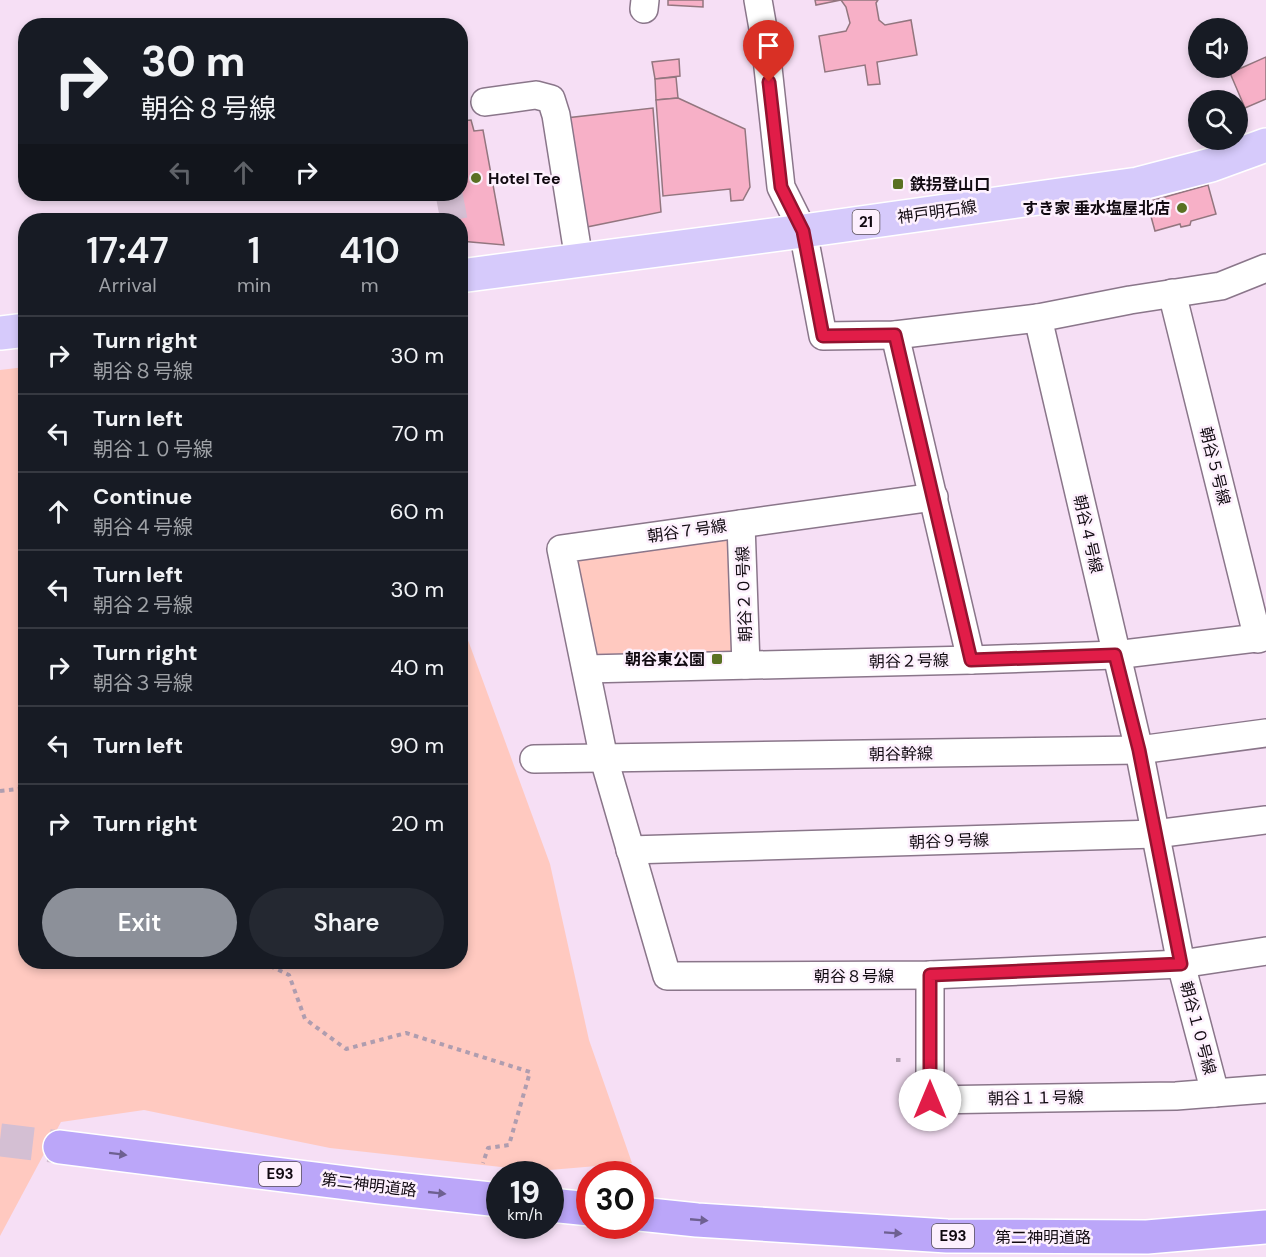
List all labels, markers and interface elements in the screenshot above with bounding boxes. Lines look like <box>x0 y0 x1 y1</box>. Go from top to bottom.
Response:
map controls <box>1188 18 1248 150</box>
button: sound <box>1188 18 1248 78</box>
pin <box>743 20 794 82</box>
icon: arrive <box>752 29 785 62</box>
text: 30 m <box>141 34 245 89</box>
icon: right <box>42 42 120 120</box>
button: search <box>1188 90 1248 150</box>
text: 朝谷８号線 <box>141 91 276 126</box>
icon: left <box>164 156 197 189</box>
icon: ahead <box>227 156 260 189</box>
icon: right <box>290 156 323 189</box>
place label: Hotel Tee <box>488 168 561 189</box>
marker: Hotel Tee <box>469 171 483 185</box>
place label: 鉄拐登山口 <box>910 174 990 195</box>
marker: 鉄拐登山口 <box>891 177 905 191</box>
street label: 神戸明石線 <box>896 196 978 228</box>
place label: すき家 垂水塩屋北店 <box>1022 198 1170 219</box>
marker: すき家 垂水塩屋北店 <box>1175 201 1189 215</box>
road number: 21 <box>852 210 880 234</box>
text: 17:47 <box>86 227 169 274</box>
text: 1 <box>248 227 260 274</box>
text: 410 <box>339 227 400 274</box>
text: Arrival <box>98 272 157 298</box>
text: min <box>237 272 271 298</box>
text: m <box>361 272 378 298</box>
text: Turn right <box>93 326 198 355</box>
icon: right <box>42 339 75 372</box>
text: 30 m <box>390 341 444 370</box>
text: 朝谷８号線 <box>93 358 193 384</box>
text: Turn left <box>93 404 183 433</box>
icon: left <box>42 417 75 450</box>
text: 70 m <box>392 419 444 448</box>
street label: 朝谷５号線 <box>1195 425 1235 507</box>
text: 朝谷１０号線 <box>93 436 213 462</box>
text: Continue <box>93 482 192 511</box>
street label: 朝谷４号線 <box>1069 493 1107 575</box>
icon: ahead <box>42 495 75 528</box>
text: 60 m <box>390 497 444 526</box>
text: 朝谷４号線 <box>93 514 193 540</box>
street label: 朝谷７号線 <box>646 515 728 547</box>
street label: 朝谷２０号線 <box>732 546 756 642</box>
text: Turn left <box>93 560 183 589</box>
icon: left <box>42 573 75 606</box>
text: 30 m <box>390 575 444 604</box>
text: 朝谷２号線 <box>93 592 193 618</box>
text: Turn right <box>93 638 198 667</box>
place label: 朝谷東公園 <box>625 649 705 670</box>
street label: 朝谷２号線 <box>869 650 949 672</box>
icon: right <box>42 651 75 684</box>
marker: 朝谷東公園 <box>710 652 724 666</box>
text: 40 m <box>390 653 444 682</box>
text: 朝谷３号線 <box>93 670 193 696</box>
icon: left <box>42 729 75 762</box>
text: Turn left <box>93 731 183 760</box>
text: 90 m <box>390 731 444 760</box>
street label: 朝谷幹線 <box>869 743 933 765</box>
icon: right <box>42 807 75 840</box>
text: Turn right <box>93 809 198 838</box>
text: 20 m <box>391 809 444 838</box>
street label: 朝谷９号線 <box>909 829 989 853</box>
button: Exit <box>42 888 237 957</box>
button: Share <box>249 888 444 957</box>
street label: 朝谷８号線 <box>814 966 894 987</box>
street label: 朝谷１０号線 <box>1175 979 1221 1077</box>
position arrow <box>898 1068 962 1132</box>
street label: 朝谷１１号線 <box>988 1087 1084 1109</box>
one-way arrow <box>109 1150 128 1159</box>
speed limit sign: 30 <box>576 1161 654 1239</box>
road number: E93 <box>259 1162 301 1186</box>
street label: 第二神明道路 <box>320 1169 418 1201</box>
text: 19 <box>510 1173 540 1212</box>
one-way arrow <box>428 1188 447 1198</box>
text: km/h <box>507 1205 543 1225</box>
one-way arrow <box>689 1216 708 1225</box>
road number: E93 <box>932 1224 974 1248</box>
street label: 第二神明道路 <box>995 1227 1091 1248</box>
one-way arrow <box>884 1228 903 1237</box>

